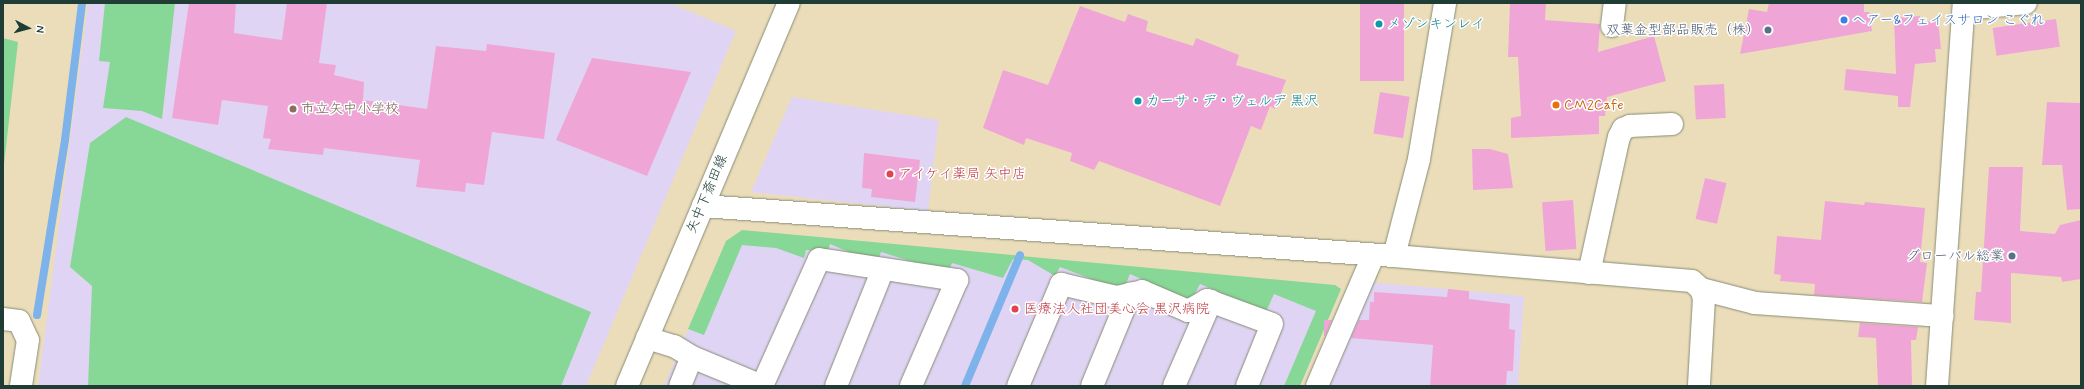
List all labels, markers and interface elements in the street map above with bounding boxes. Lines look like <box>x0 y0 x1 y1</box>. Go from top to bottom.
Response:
north arrow <box>8 8 48 48</box>
place label: ヘアー&フェイスサロン こぐれ <box>1852 12 2045 28</box>
marker: ヘアー&フェイスサロン こぐれ <box>1839 15 1849 25</box>
place label: メゾンキンレイ <box>1387 16 1485 32</box>
marker: メゾンキンレイ <box>1374 19 1384 29</box>
place label: 双葉金型部品販売（株） <box>1606 22 1760 38</box>
text: N <box>33 25 47 34</box>
marker: 双葉金型部品販売（株） <box>1763 25 1773 35</box>
place label: カーサ・デ・ヴェルデ 黒沢 <box>1146 93 1318 109</box>
marker: カーサ・デ・ヴェルデ 黒沢 <box>1133 96 1143 106</box>
place label: CM2Cafe <box>1564 97 1623 113</box>
marker: CM2Cafe <box>1551 100 1561 110</box>
place label: 市立矢中小学校 <box>301 101 399 117</box>
marker: 市立矢中小学校 <box>288 104 298 114</box>
street label: 矢中下斎田線 <box>683 152 731 236</box>
place label: アイケイ薬局 矢中店 <box>898 166 1028 182</box>
marker: アイケイ薬局 矢中店 <box>885 169 895 179</box>
place label: グローバル総業 <box>1906 248 2004 264</box>
marker: グローバル総業 <box>2007 251 2017 261</box>
place label: 医療法人社団美心会 黒沢病院 <box>1024 301 1210 317</box>
marker: 医療法人社団美心会 黒沢病院 <box>1009 303 1021 315</box>

